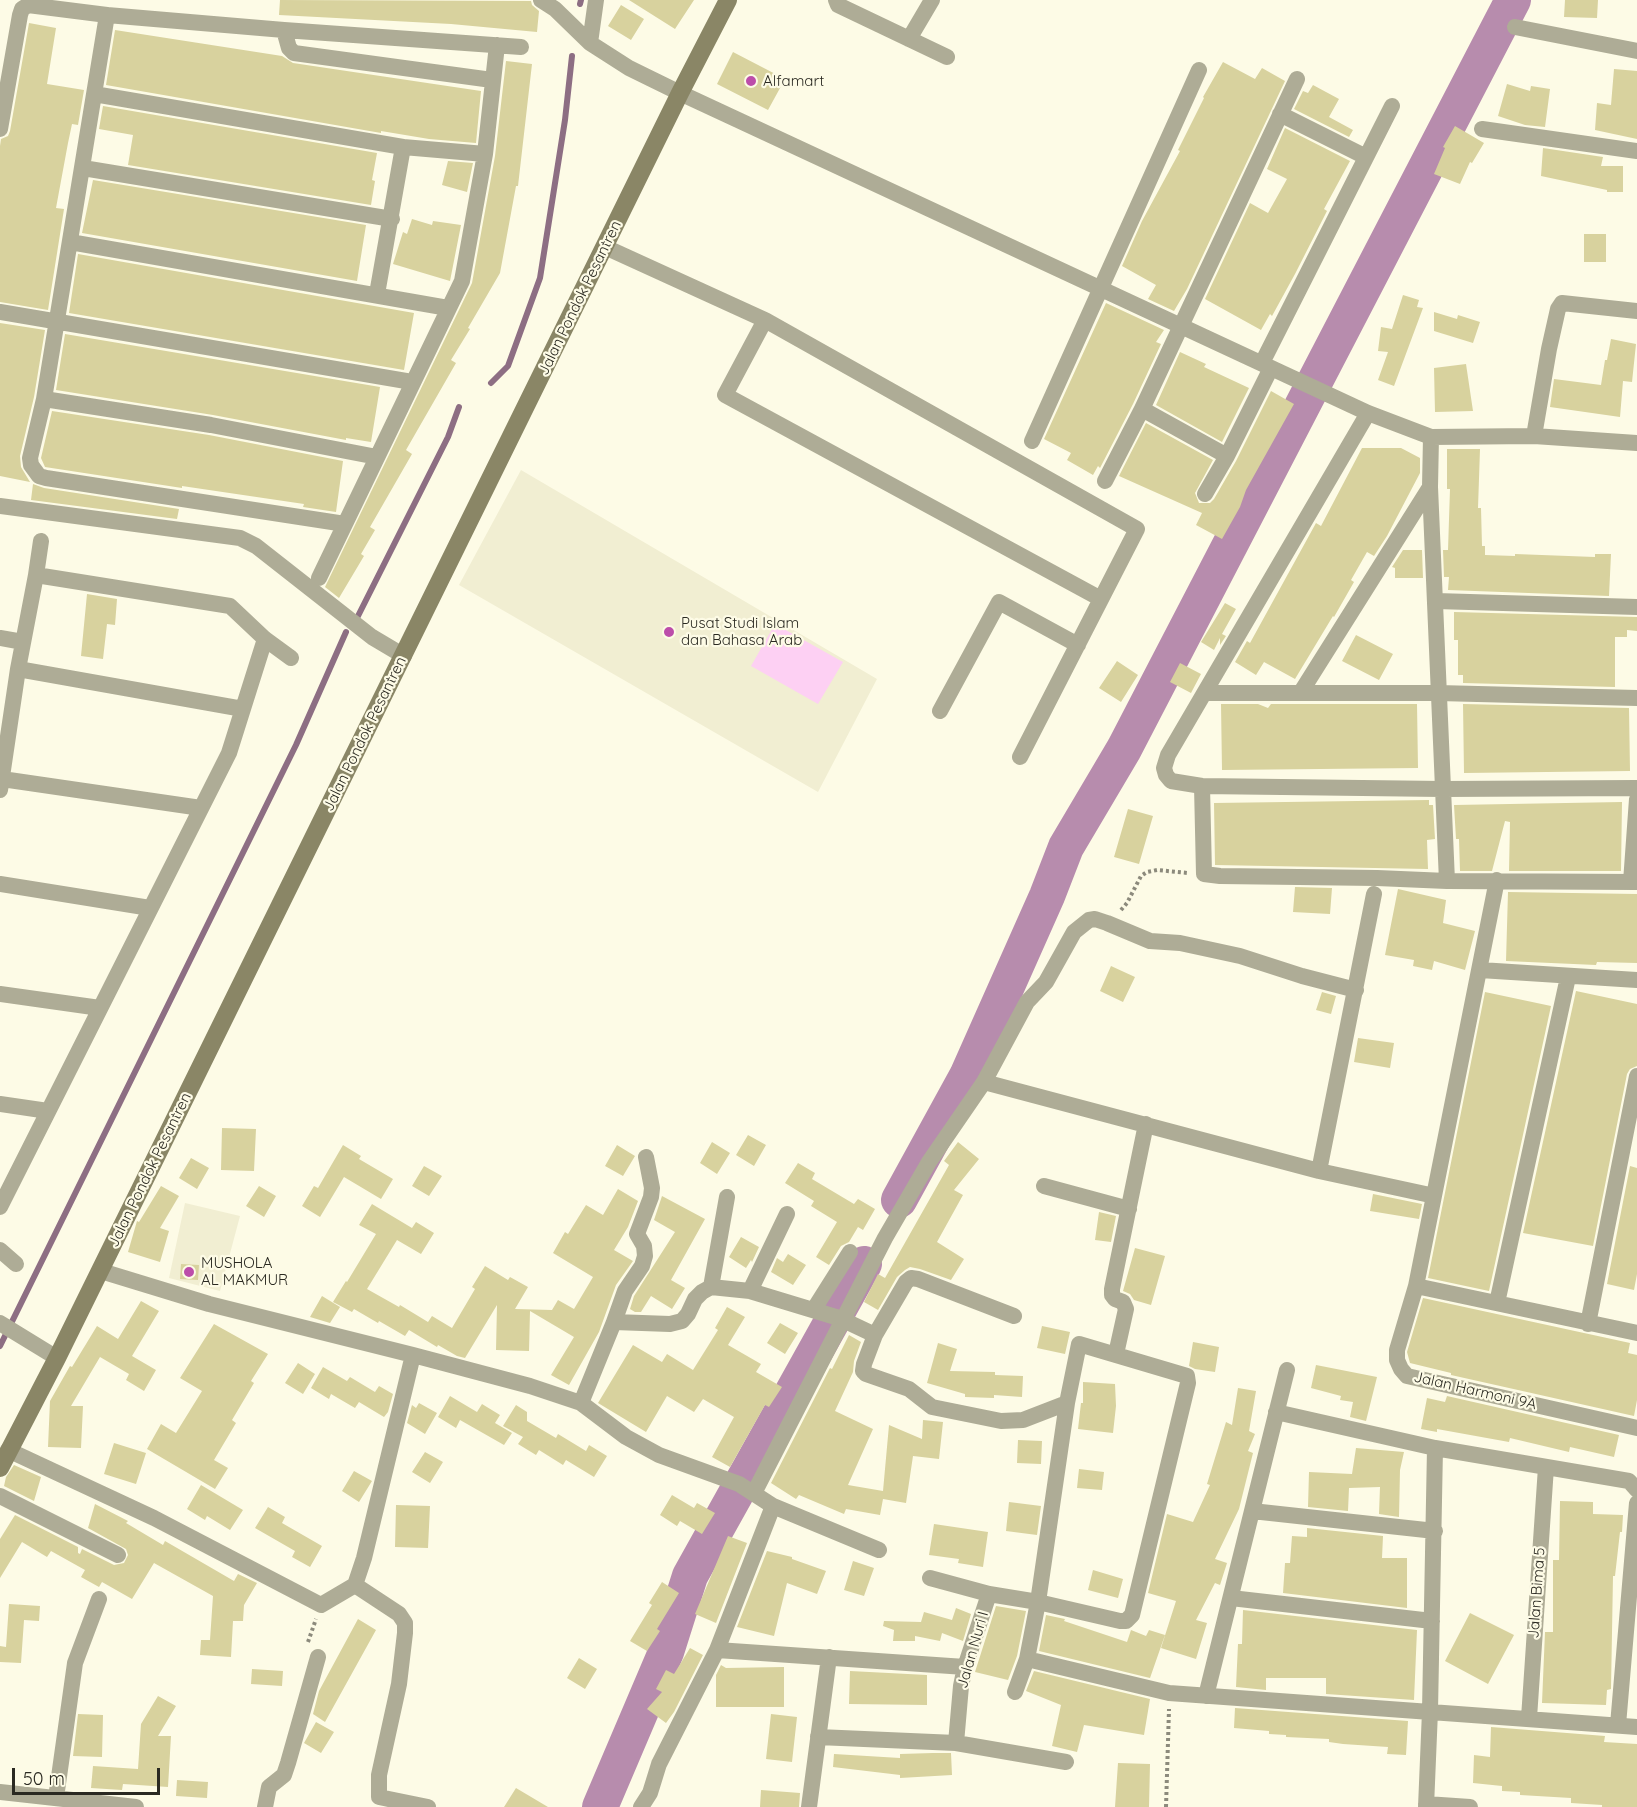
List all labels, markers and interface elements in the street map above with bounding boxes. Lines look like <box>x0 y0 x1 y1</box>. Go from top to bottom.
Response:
place label: Alfamart <box>763 72 824 90</box>
marker: Alfamart <box>744 74 758 88</box>
street label: Jalan Pondok Pesantren <box>535 218 625 378</box>
place label: Pusat Studi Islam dan Bahasa Arab <box>681 614 802 649</box>
marker: Pusat Studi Islam dan Bahasa Arab <box>662 625 676 639</box>
street label: Jalan Pondok Pesantren <box>320 654 410 814</box>
street label: Jalan Pondok Pesantren <box>105 1090 195 1250</box>
place label: MUSHOLA AL MAKMUR <box>201 1254 288 1289</box>
marker: MUSHOLA AL MAKMUR <box>182 1265 196 1279</box>
street label: Jalan Harmoni 9A <box>1412 1368 1538 1414</box>
street label: Jalan Bima 5 <box>1525 1547 1549 1639</box>
street label: Jalan Nuri I <box>953 1609 993 1691</box>
scale bar <box>15 1756 164 1794</box>
text: 50 m <box>23 1767 65 1790</box>

